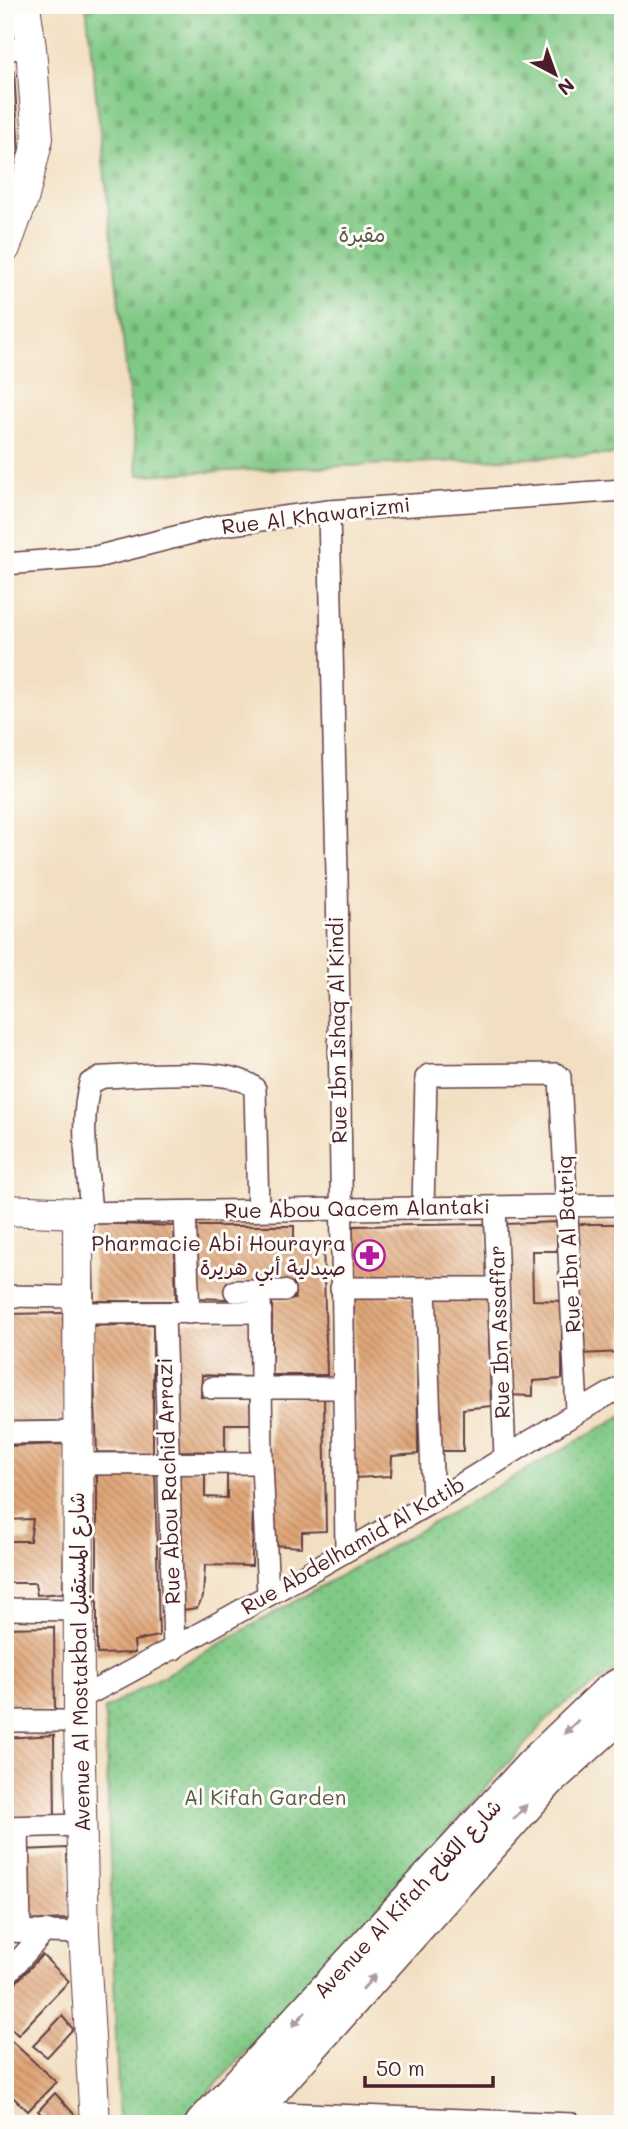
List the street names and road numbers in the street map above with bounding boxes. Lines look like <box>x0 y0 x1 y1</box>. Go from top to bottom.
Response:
street label: Rue Al Khawarizmi <box>220 490 412 539</box>
street label: Rue Ibn Ishaq Al Kindi <box>321 916 352 1144</box>
street label: Rue Ibn Al Batriq <box>549 1155 586 1334</box>
street label: Rue Abou Qacem Alantaki <box>224 1192 490 1223</box>
street label: Rue Ibn Assaffar <box>482 1245 515 1419</box>
street label: Rue Abou Rachid Arrazi <box>150 1357 185 1605</box>
street label: Rue Abdelhamid Al Katib <box>236 1470 469 1620</box>
street label: Avenue Al Mostakbal شارع المستقبل <box>62 1492 98 1832</box>
street label: Avenue Al Kifah شارع الكفاح <box>307 1792 509 2006</box>

